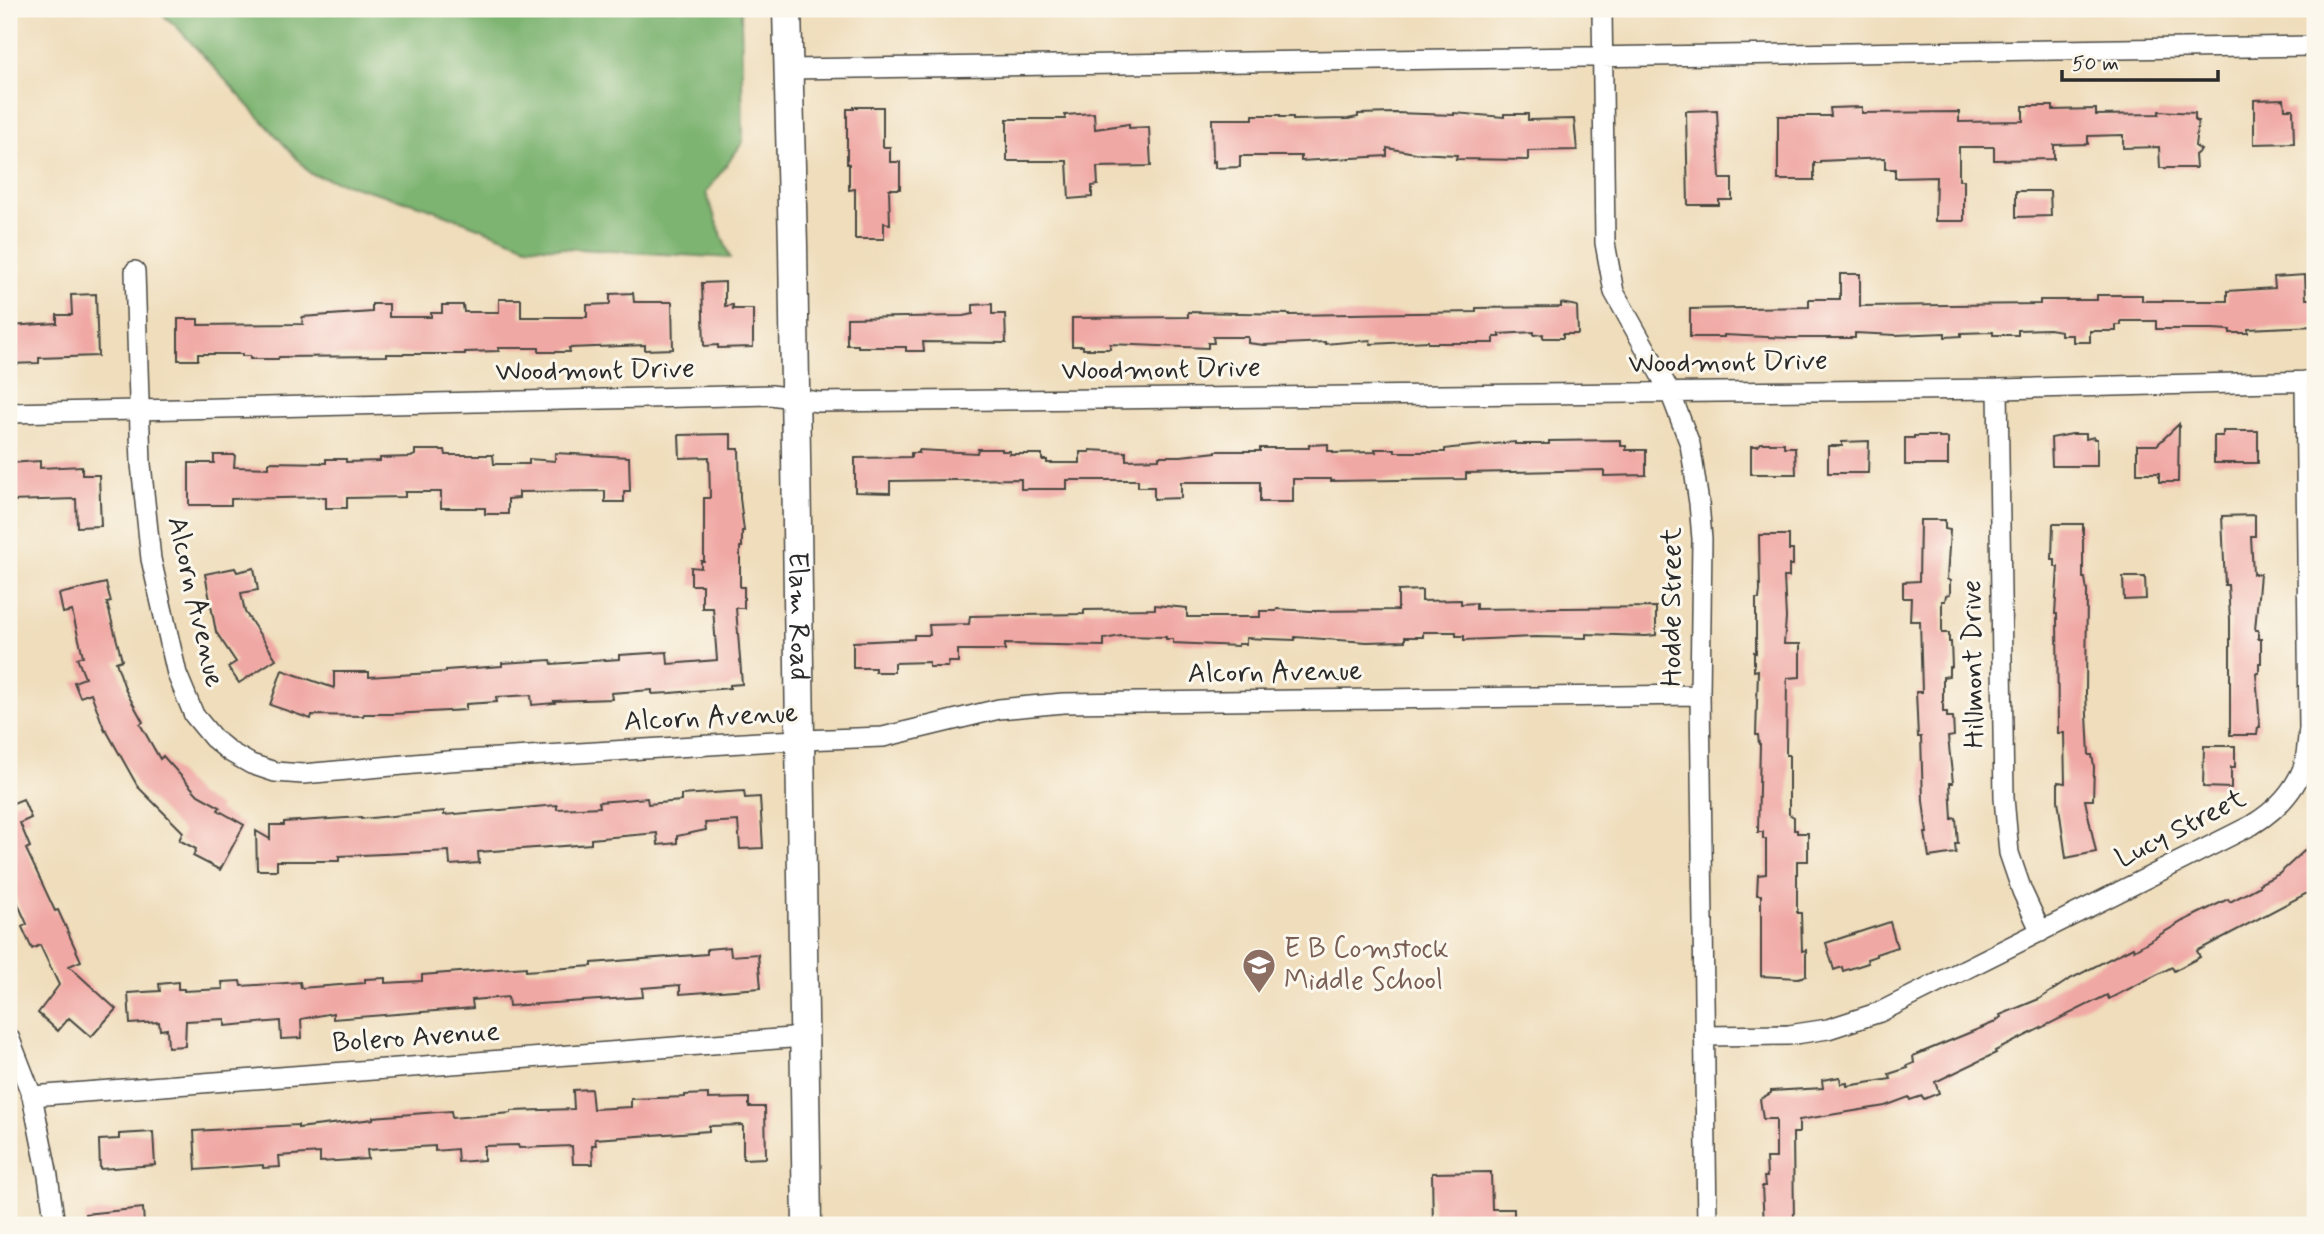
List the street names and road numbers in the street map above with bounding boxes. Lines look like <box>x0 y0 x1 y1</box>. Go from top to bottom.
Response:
street label: Woodmont Drive <box>1628 343 1828 383</box>
street label: Woodmont Drive <box>1061 350 1261 390</box>
street label: Woodmont Drive <box>495 351 695 391</box>
street label: Alcorn Avenue <box>157 513 233 691</box>
street label: Hodde Street <box>1654 527 1691 687</box>
street label: Elam Road <box>779 551 818 680</box>
street label: Hillmont Drive <box>1954 579 1994 749</box>
street label: Alcorn Avenue <box>1187 653 1363 693</box>
street label: Alcorn Avenue <box>623 695 799 741</box>
street label: Lucy Street <box>2109 780 2253 878</box>
street label: Bolero Avenue <box>331 1014 501 1062</box>

